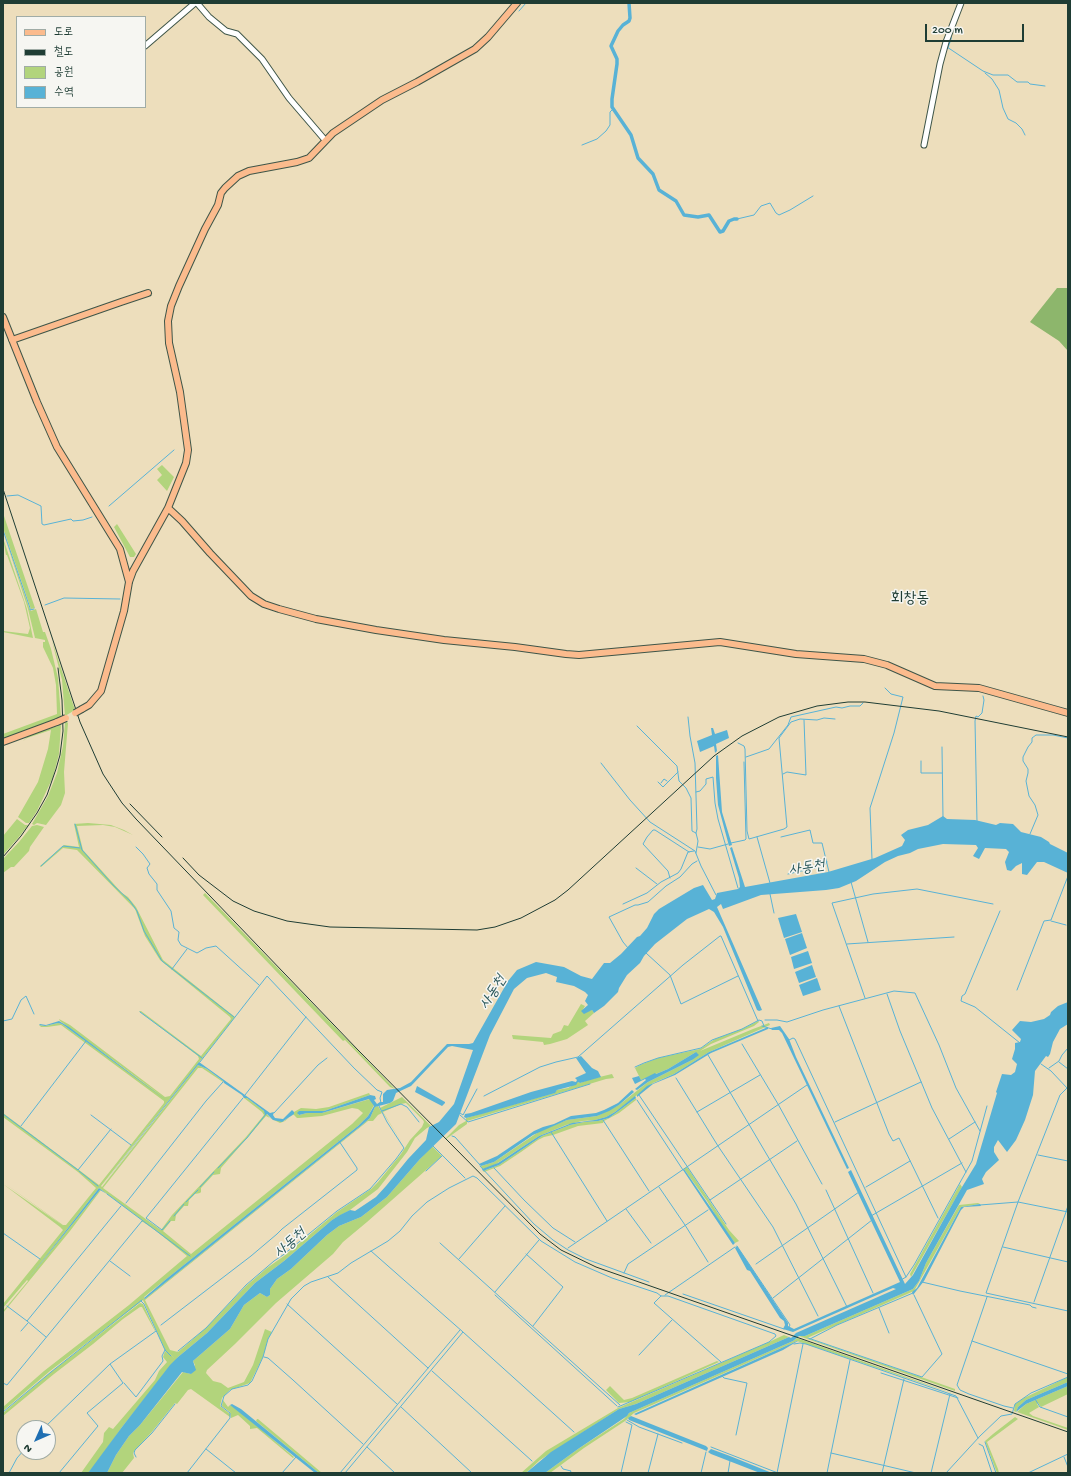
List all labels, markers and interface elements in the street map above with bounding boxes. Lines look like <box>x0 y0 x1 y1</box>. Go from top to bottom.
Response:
legend <box>16 16 146 108</box>
scale bar <box>927 16 1026 42</box>
text: 200 m <box>932 24 963 38</box>
text: 도로 <box>54 26 73 40</box>
text: 철도 <box>54 46 73 60</box>
text: 공원 <box>54 66 73 80</box>
text: 수역 <box>54 86 73 100</box>
district label: 회창동 <box>891 590 929 610</box>
water label: 사동천 <box>788 857 826 881</box>
water label: 사동천 <box>477 973 511 1013</box>
water label: 사동천 <box>271 1225 311 1263</box>
north arrow <box>16 1420 56 1460</box>
text: N <box>21 1441 35 1455</box>

